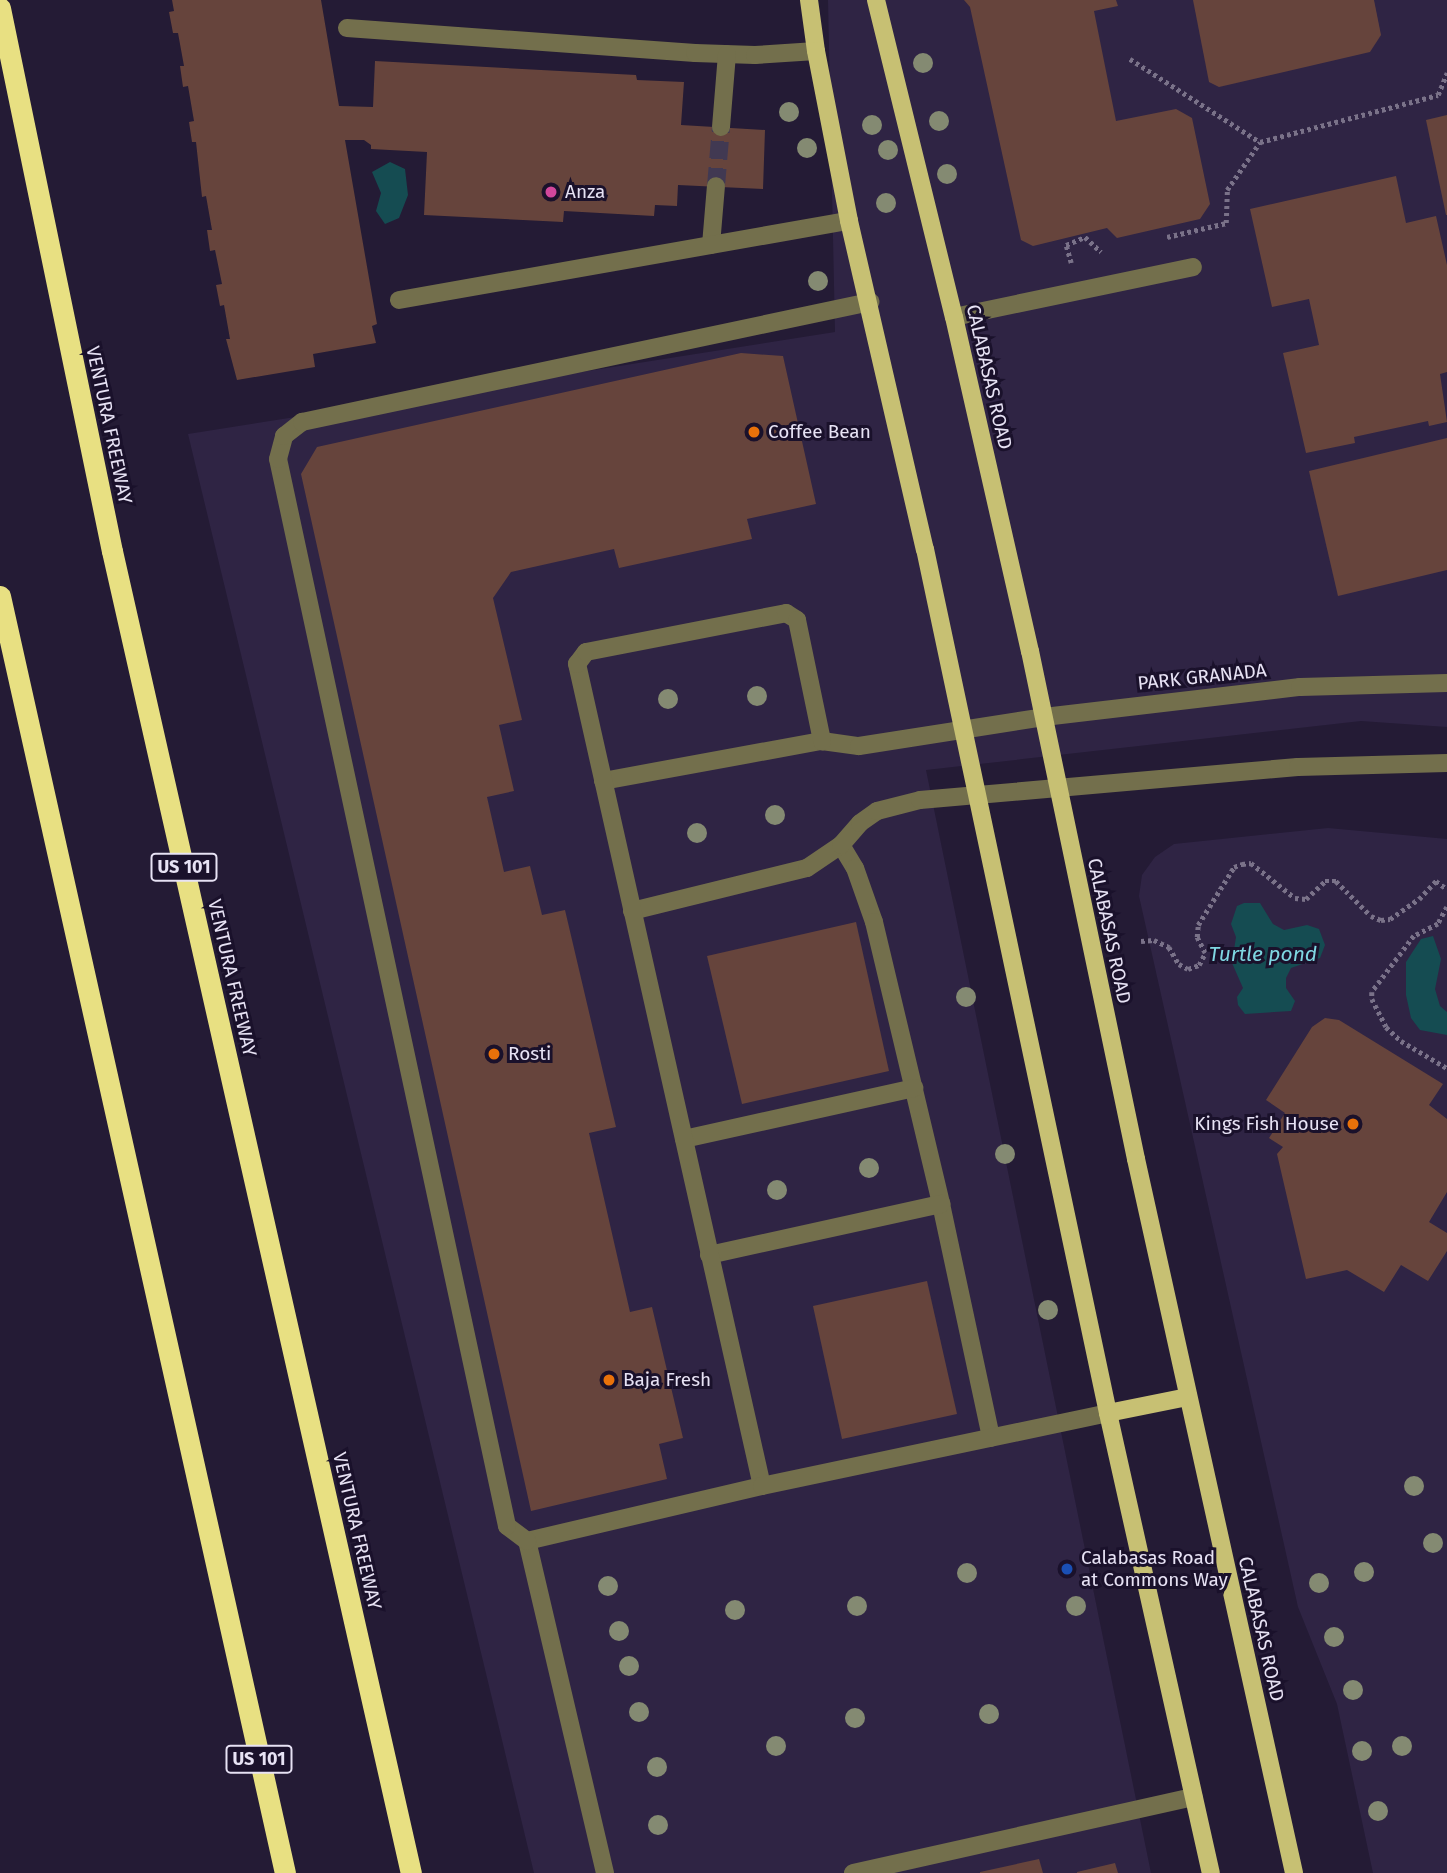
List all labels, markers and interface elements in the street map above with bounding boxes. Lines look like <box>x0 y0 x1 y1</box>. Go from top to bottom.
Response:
place label: Anza <box>565 181 605 203</box>
marker: Anza <box>543 184 559 200</box>
street label: CALABASAS ROAD <box>961 302 1017 452</box>
street label: VENTURA FREEWAY <box>81 344 137 506</box>
place label: Coffee Bean <box>768 421 871 443</box>
marker: Coffee Bean <box>746 424 762 440</box>
street label: PARK GRANADA <box>1136 659 1268 695</box>
road number: US 101 <box>149 852 219 882</box>
street label: CALABASAS ROAD <box>1082 856 1136 1006</box>
street label: VENTURA FREEWAY <box>203 897 261 1059</box>
water label: Turtle pond <box>1209 941 1317 967</box>
place label: Rosti <box>508 1043 551 1065</box>
marker: Rosti <box>486 1046 502 1062</box>
place label: Kings Fish House <box>1194 1113 1339 1135</box>
marker: Kings Fish House <box>1345 1116 1361 1132</box>
place label: Baja Fresh <box>623 1369 711 1391</box>
marker: Baja Fresh <box>601 1372 617 1388</box>
street label: VENTURA FREEWAY <box>328 1450 386 1612</box>
place label: Calabasas Road at Commons Way <box>1081 1547 1228 1591</box>
street label: CALABASAS ROAD <box>1233 1554 1289 1704</box>
marker: Calabasas Road at Commons Way <box>1059 1561 1075 1577</box>
road number: US 101 <box>224 1744 294 1774</box>

